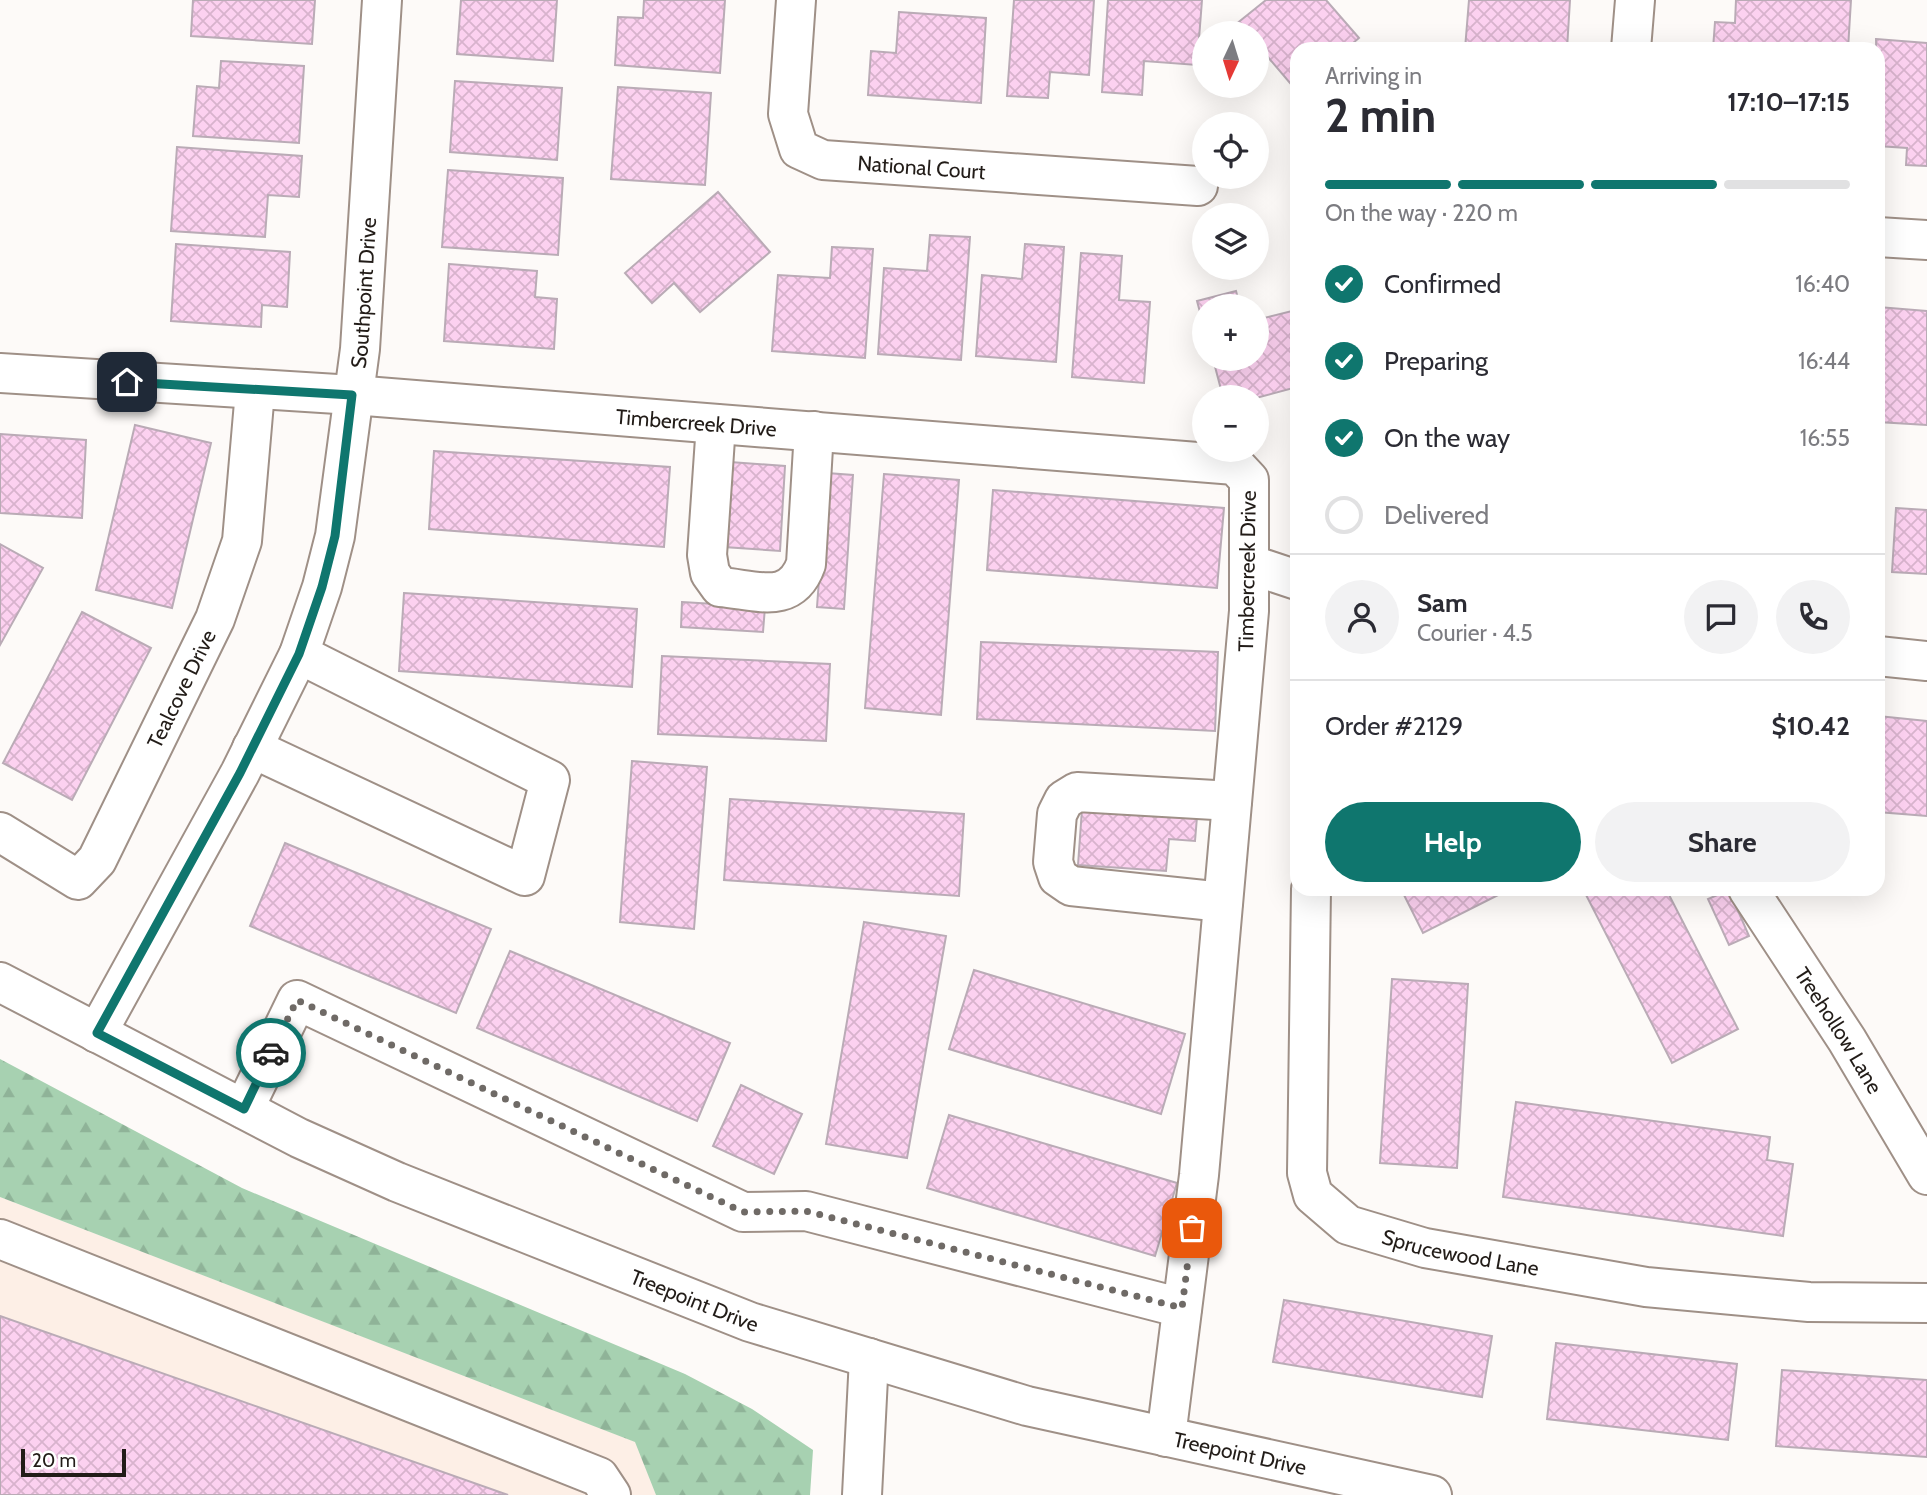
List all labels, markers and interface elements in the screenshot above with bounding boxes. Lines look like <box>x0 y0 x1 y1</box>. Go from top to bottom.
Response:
north arrow <box>1192 21 1269 98</box>
map controls <box>1192 21 1269 462</box>
text: Arriving in <box>1325 62 1422 90</box>
text: 17:10–17:15 <box>1727 86 1850 118</box>
text: 2 min <box>1325 88 1436 144</box>
button: locate <box>1192 112 1269 189</box>
street label: National Court <box>857 150 986 184</box>
text: On the way · 220 m <box>1325 199 1518 227</box>
button: layers <box>1192 203 1269 280</box>
street label: Southpoint Drive <box>345 216 381 370</box>
icon: check <box>1325 265 1363 303</box>
text: Confirmed <box>1384 268 1501 300</box>
text: 16:40 <box>1795 270 1850 298</box>
button: + <box>1192 294 1269 371</box>
icon: check <box>1325 342 1363 380</box>
text: Preparing <box>1384 345 1488 377</box>
text: 16:44 <box>1798 347 1850 375</box>
pin <box>97 352 157 412</box>
icon: home <box>108 363 146 401</box>
button: − <box>1192 385 1269 462</box>
street label: Timbercreek Drive <box>615 403 778 441</box>
icon: check <box>1325 419 1363 457</box>
text: On the way <box>1384 422 1510 454</box>
text: 16:55 <box>1800 424 1850 452</box>
street label: Timbercreek Drive <box>1233 490 1261 652</box>
text: Delivered <box>1384 499 1489 531</box>
button: person <box>1325 580 1399 654</box>
button: chat <box>1684 580 1758 654</box>
button: phone <box>1776 580 1850 654</box>
text: Sam <box>1417 587 1468 619</box>
text: Courier · 4.5 <box>1417 619 1533 647</box>
street label: Tealcove Drive <box>141 625 221 752</box>
text: Order #2129 <box>1325 710 1463 742</box>
text: $10.42 <box>1772 710 1850 742</box>
button: Help <box>1325 802 1581 882</box>
button: Share <box>1595 802 1850 882</box>
street label: Treehollow Lane <box>1790 962 1888 1098</box>
courier <box>236 1018 306 1088</box>
icon: car <box>252 1034 290 1072</box>
pin <box>1162 1198 1222 1258</box>
icon: bag <box>1173 1209 1211 1247</box>
street label: Sprucewood Lane <box>1379 1223 1541 1280</box>
street label: Treepoint Drive <box>627 1263 762 1336</box>
street label: Treepoint Drive <box>1171 1426 1309 1480</box>
scale bar <box>21 1446 126 1478</box>
text: 20 m <box>32 1449 76 1472</box>

